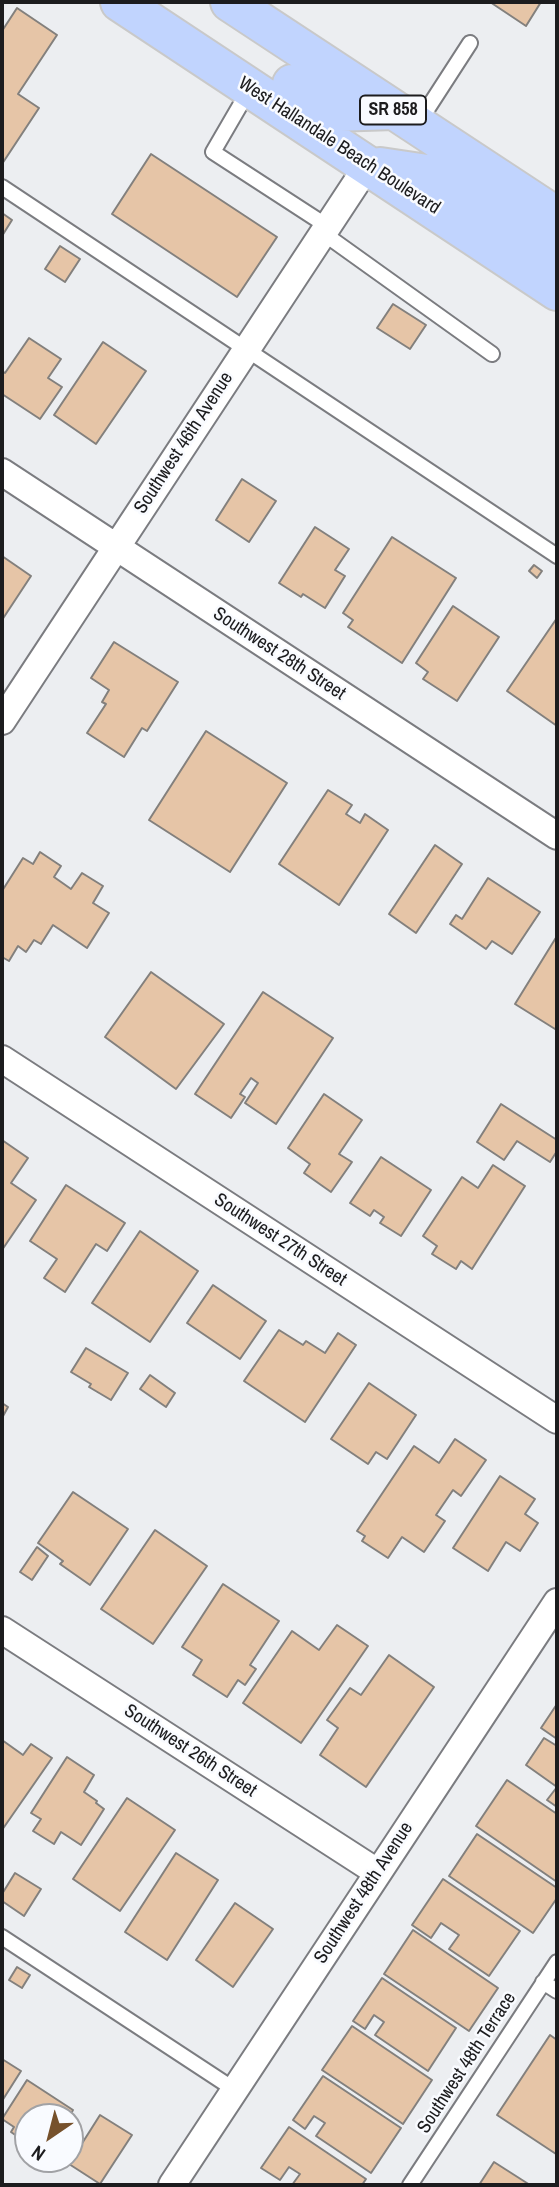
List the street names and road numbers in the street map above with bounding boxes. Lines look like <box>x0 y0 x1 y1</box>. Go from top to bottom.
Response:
street label: West Hallandale Beach Boulevard <box>234 72 444 220</box>
road number: SR 858 <box>360 96 426 124</box>
street label: Southwest 46th Avenue <box>130 368 238 518</box>
street label: Southwest 28th Street <box>209 603 349 705</box>
street label: Southwest 27th Street <box>210 1189 350 1291</box>
street label: Southwest 26th Street <box>120 1700 260 1802</box>
street label: Southwest 48th Avenue <box>310 1818 418 1968</box>
street label: Southwest 48th Terrace <box>413 1988 521 2138</box>

